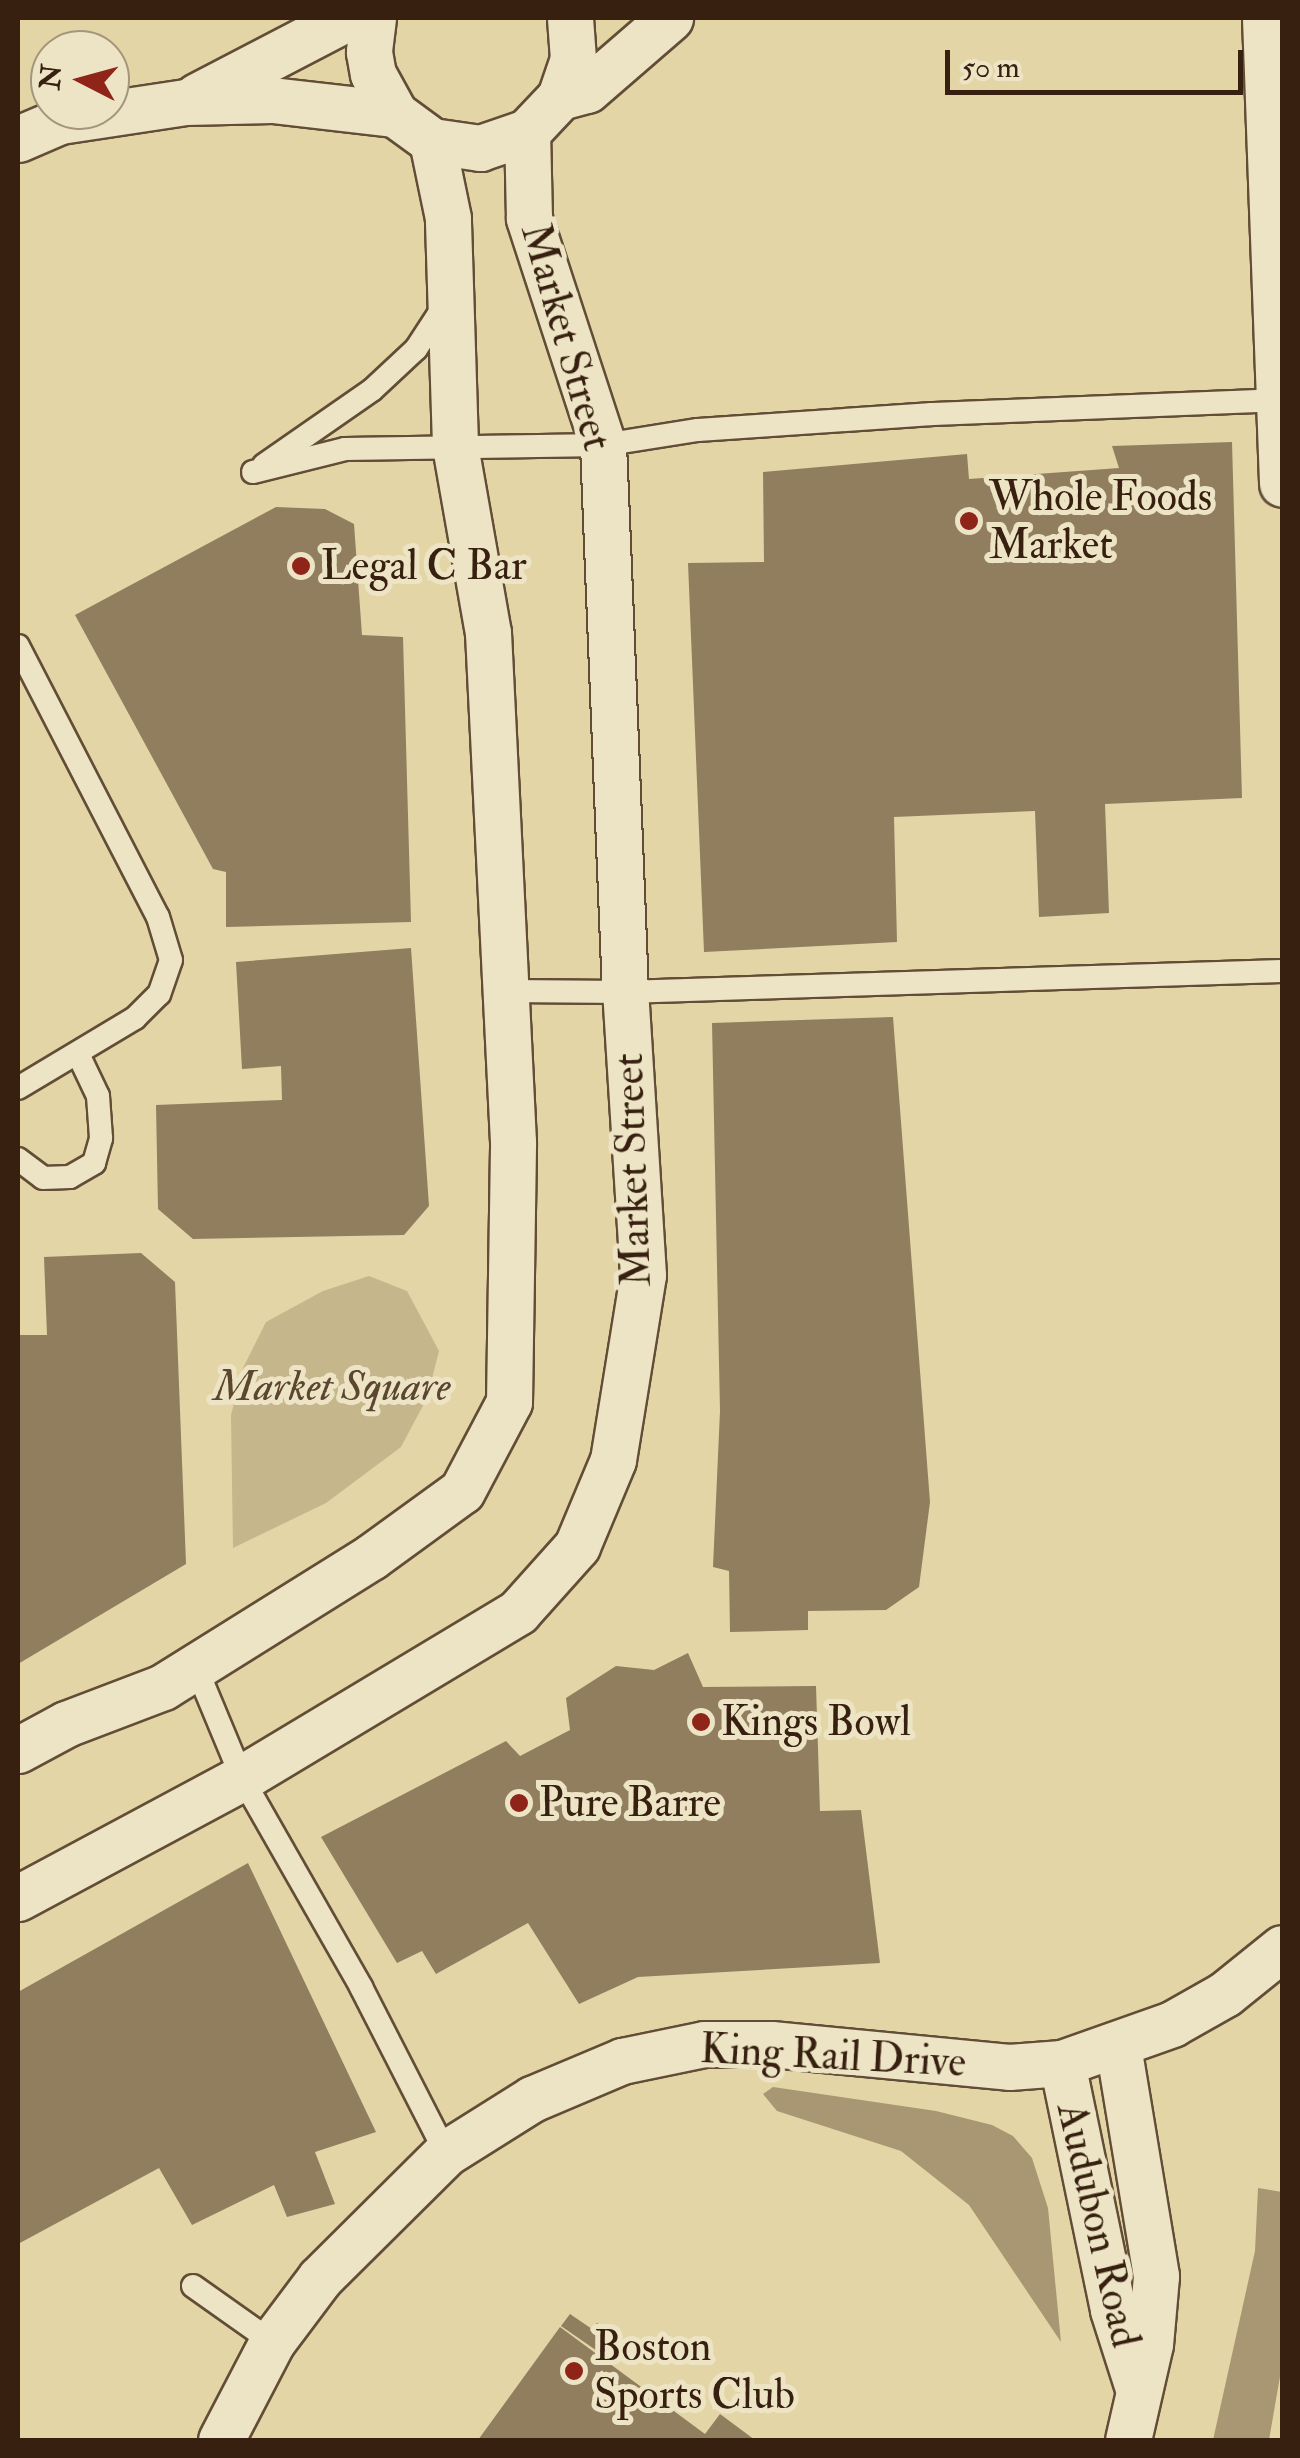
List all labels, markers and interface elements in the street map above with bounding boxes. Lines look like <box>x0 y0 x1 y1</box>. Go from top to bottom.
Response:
north arrow <box>30 30 130 130</box>
scale bar <box>950 30 1248 92</box>
text: 50 m <box>962 49 1020 86</box>
text: N <box>33 63 70 91</box>
street label: Market Street <box>510 218 622 456</box>
place label: Whole Foods Market <box>989 472 1212 570</box>
marker: Whole Foods Market <box>958 510 980 532</box>
place label: Legal C Bar <box>321 541 527 591</box>
marker: Legal C Bar <box>290 555 312 577</box>
street label: Market Street <box>604 1052 662 1288</box>
park label: Market Square <box>214 1362 450 1412</box>
place label: Kings Bowl <box>721 1697 911 1747</box>
marker: Kings Bowl <box>690 1711 712 1733</box>
place label: Pure Barre <box>539 1778 721 1828</box>
marker: Pure Barre <box>508 1792 530 1814</box>
street label: King Rail Drive <box>699 2024 967 2088</box>
street label: Audubon Road <box>1045 2098 1151 2352</box>
place label: Boston Sports Club <box>594 2322 795 2420</box>
marker: Boston Sports Club <box>563 2360 585 2382</box>

